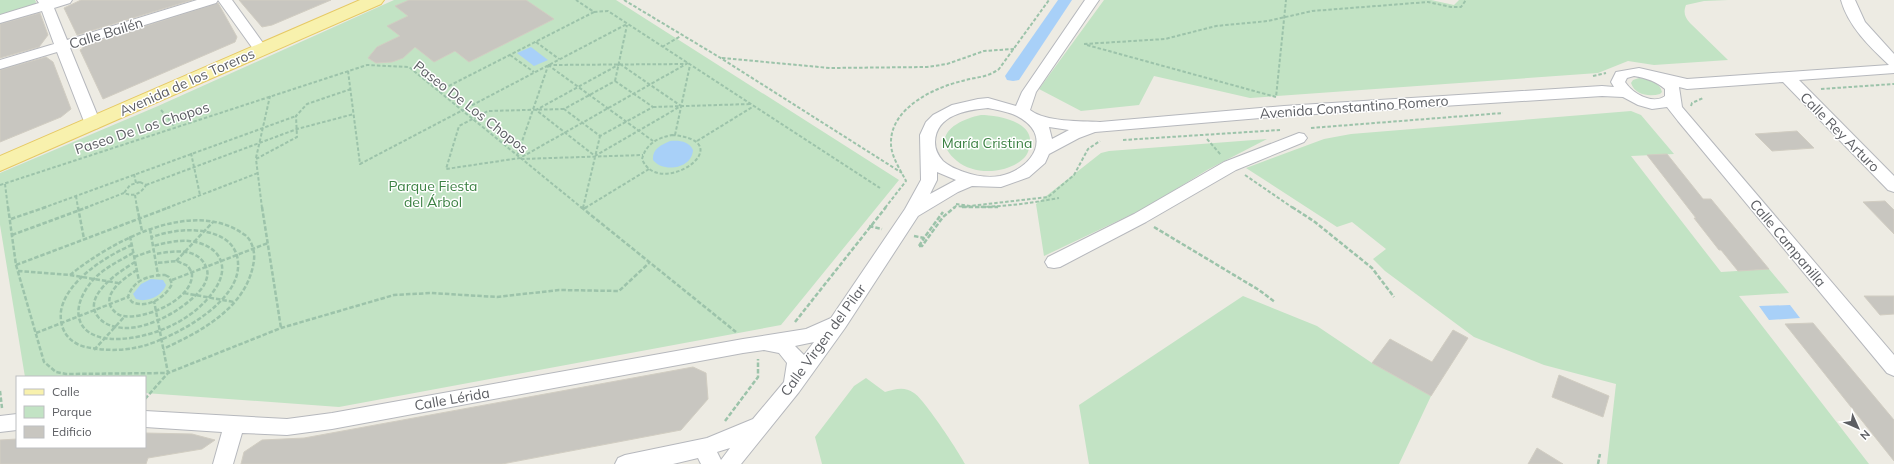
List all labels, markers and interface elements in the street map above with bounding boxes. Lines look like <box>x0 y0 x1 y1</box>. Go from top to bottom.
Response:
street label: Calle Bailén <box>67 13 145 53</box>
street label: Avenida de los Toreros <box>116 44 258 120</box>
street label: Paseo De Los Chopos <box>410 57 532 157</box>
street label: Calle Rey Arturo <box>1796 88 1884 176</box>
street label: Avenida Constantino Romero <box>1259 91 1449 123</box>
street label: Paseo De Los Chopos <box>72 98 212 158</box>
park label: María Cristina <box>942 134 1032 152</box>
park label: Parque Fiesta del Árbol <box>389 177 477 211</box>
street label: Calle Campanilla <box>1746 195 1830 291</box>
street label: Calle Virgen del Pilar <box>776 280 870 399</box>
legend <box>16 376 146 448</box>
text: Calle <box>52 384 79 399</box>
street label: Calle Lérida <box>413 384 491 414</box>
text: Parque <box>52 404 92 419</box>
north arrow <box>1838 408 1878 448</box>
text: Edificio <box>52 424 92 439</box>
text: N <box>1857 427 1873 443</box>

